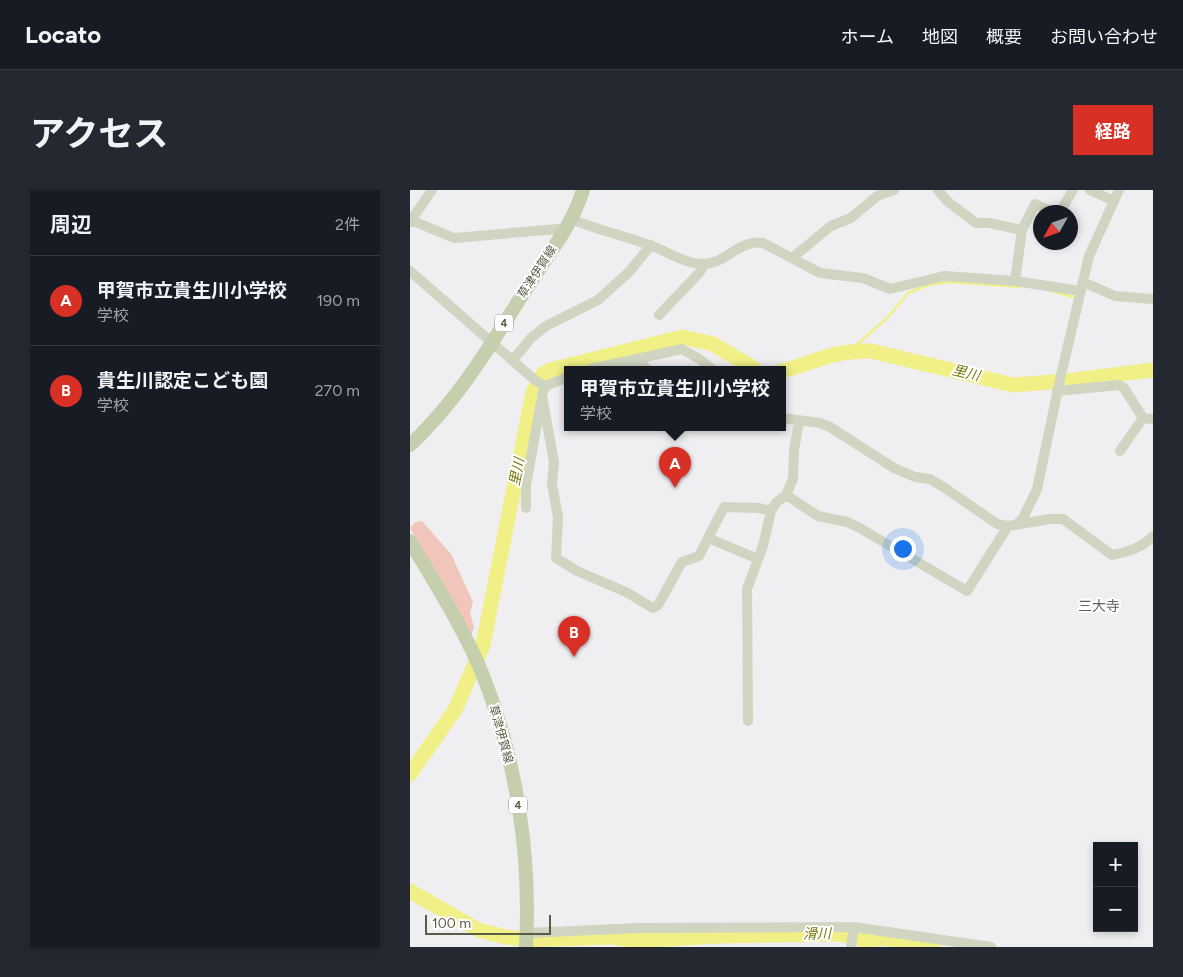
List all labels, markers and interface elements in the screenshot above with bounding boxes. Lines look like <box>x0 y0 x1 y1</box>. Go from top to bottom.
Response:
text: Locato <box>25 20 101 49</box>
text: ホーム <box>841 26 894 48</box>
text: 地図 <box>922 26 958 48</box>
text: 概要 <box>986 26 1022 48</box>
text: お問い合わせ <box>1050 26 1158 48</box>
button: 経路 <box>1073 105 1153 155</box>
text: アクセス <box>30 113 168 155</box>
north arrow <box>1033 205 1078 250</box>
text: 周辺 <box>50 212 92 237</box>
text: 2件 <box>335 215 360 234</box>
street label: 草津伊賀線 <box>515 243 559 301</box>
text: 甲賀市立貴生川小学校 <box>97 279 287 302</box>
text: A <box>60 291 72 310</box>
text: 190 m <box>317 291 360 310</box>
text: 学校 <box>97 306 129 325</box>
road number: 4 <box>495 315 513 332</box>
water label: 里川 <box>950 362 984 385</box>
popup <box>564 366 786 431</box>
text: 貴生川認定こども園 <box>97 369 268 392</box>
text: 甲賀市立貴生川小学校 <box>580 377 770 400</box>
text: B <box>61 381 71 400</box>
text: 270 m <box>315 381 360 400</box>
text: 学校 <box>97 396 129 415</box>
text: 学校 <box>580 404 612 423</box>
pin: A <box>659 447 691 488</box>
water label: 里川 <box>506 455 528 487</box>
your location <box>890 536 916 562</box>
district label: 三大寺 <box>1078 598 1120 615</box>
pin: B <box>558 616 590 657</box>
street label: 草津伊賀線 <box>486 703 516 765</box>
road number: 4 <box>509 796 527 814</box>
map controls <box>1093 842 1138 932</box>
button: + <box>1093 842 1138 887</box>
button: − <box>1093 887 1138 932</box>
scale bar <box>425 912 551 935</box>
text: 100 m <box>432 915 471 932</box>
water label: 滑川 <box>803 925 833 943</box>

